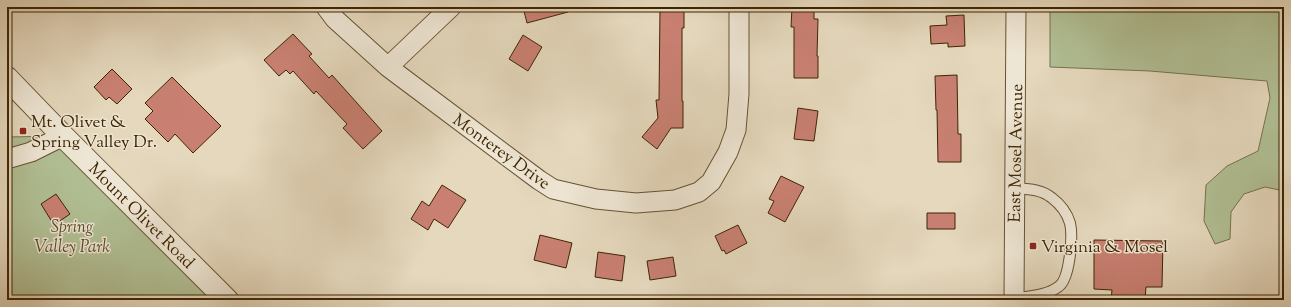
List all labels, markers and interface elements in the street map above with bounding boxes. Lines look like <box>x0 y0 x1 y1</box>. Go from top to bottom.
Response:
street label: East Mosel Avenue <box>1004 83 1030 223</box>
street label: Monterey Drive <box>447 109 555 196</box>
place label: Mt. Olivet & Spring Valley Dr. <box>31 111 157 155</box>
marker: Mt. Olivet & Spring Valley Dr. <box>18 126 28 136</box>
street label: Mount Olivet Road <box>82 158 199 275</box>
park label: Spring Valley Park <box>34 216 110 260</box>
place label: Virginia & Mosel <box>1041 236 1168 260</box>
marker: Virginia & Mosel <box>1028 241 1038 251</box>

